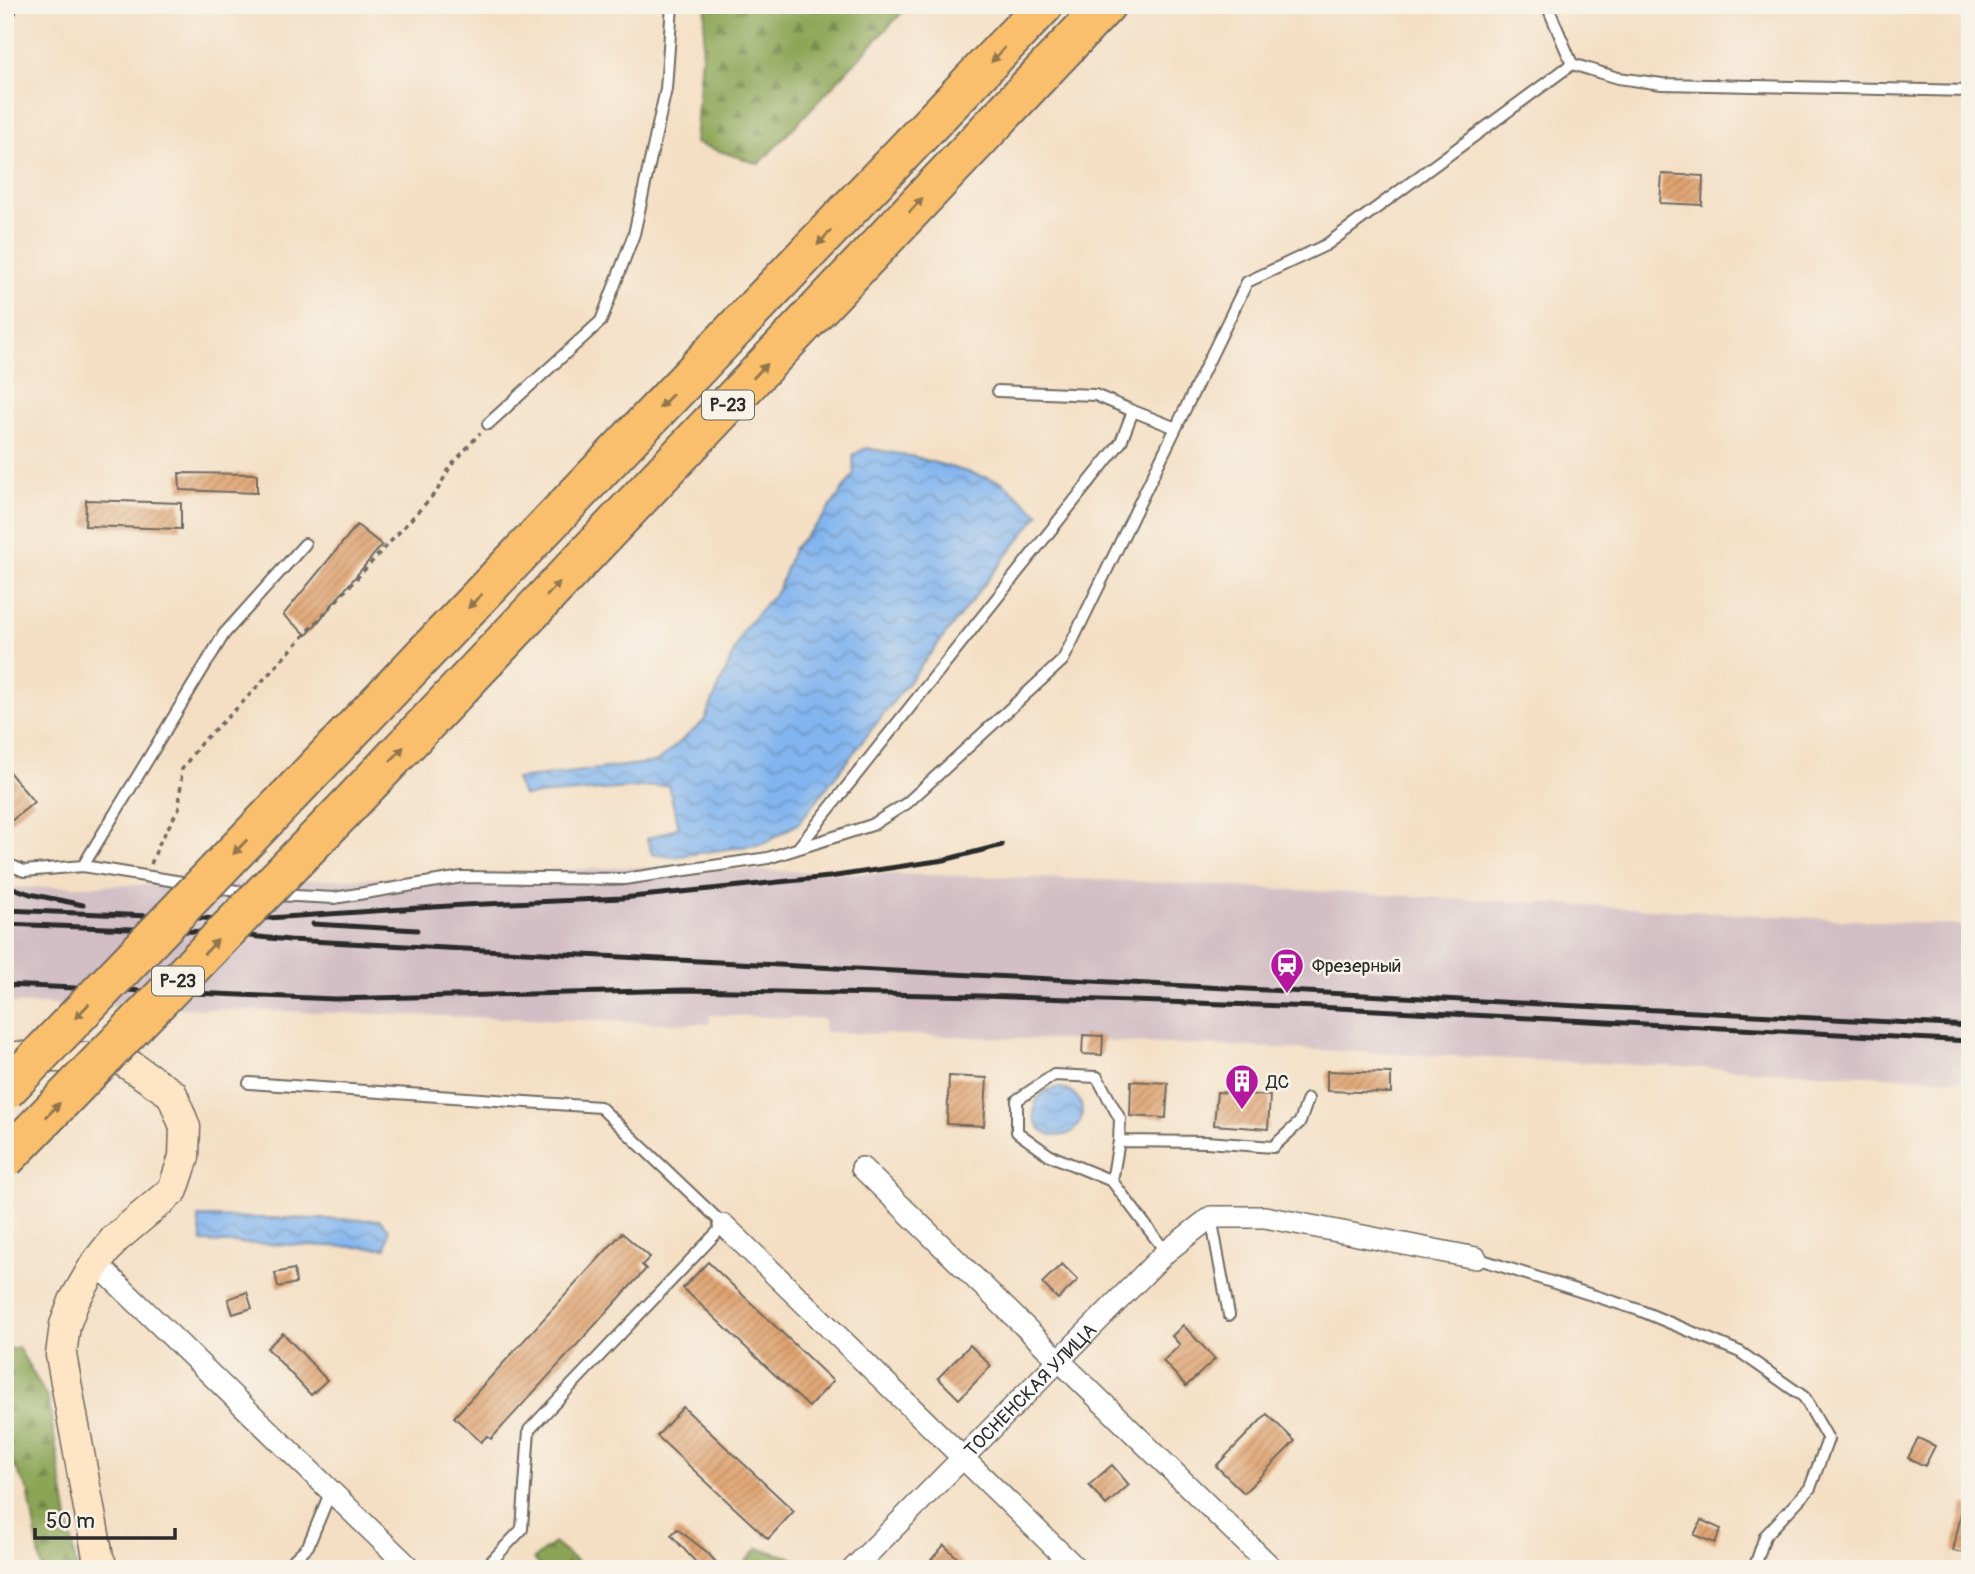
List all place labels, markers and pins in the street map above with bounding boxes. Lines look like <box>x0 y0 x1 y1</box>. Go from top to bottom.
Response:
station icon: Фрезерный <box>1268 946 1306 995</box>
place label: Фрезерный <box>1312 954 1401 978</box>
building icon: ДС <box>1223 1062 1261 1111</box>
place label: ДС <box>1265 1070 1289 1094</box>

